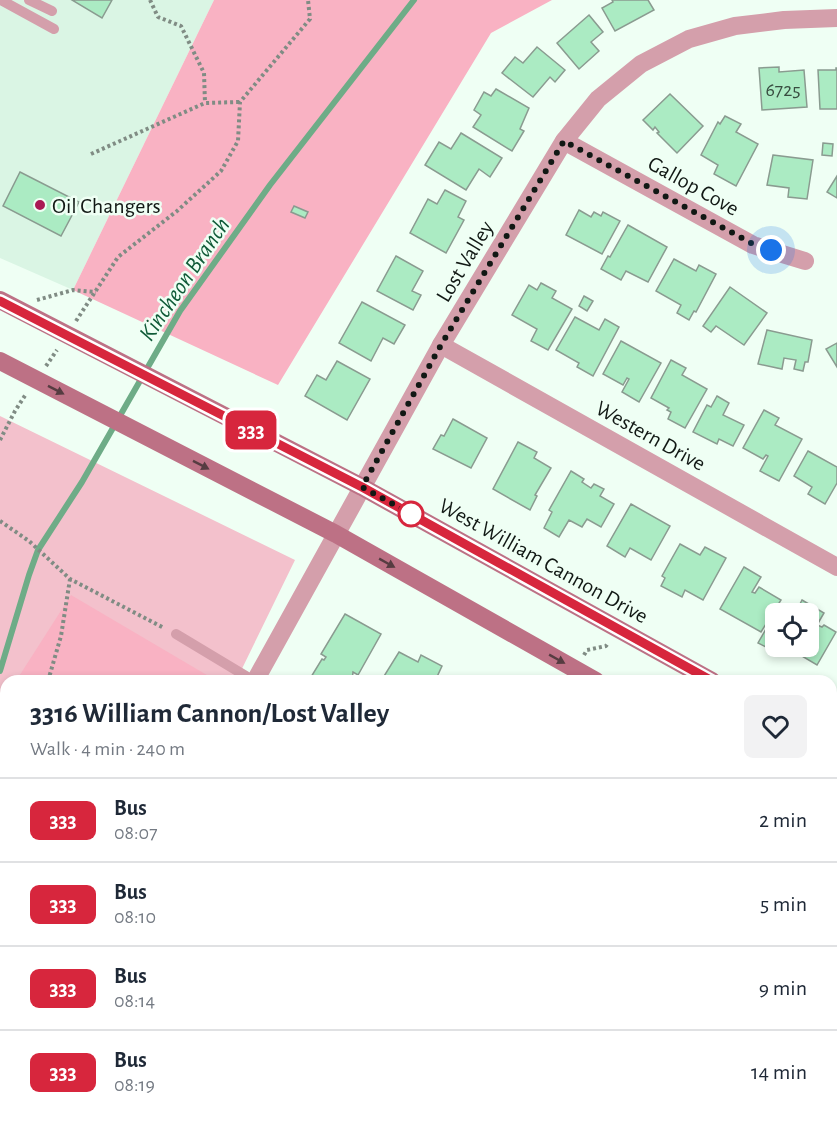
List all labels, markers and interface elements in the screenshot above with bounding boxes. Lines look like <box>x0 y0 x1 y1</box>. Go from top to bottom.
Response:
house number: 6725 <box>765 80 801 100</box>
street label: Gallop Cove <box>644 152 743 220</box>
place label: Oil Changers <box>52 195 161 217</box>
marker: Oil Changers <box>33 198 47 212</box>
water label: Kincheon Branch <box>135 214 235 345</box>
street label: Lost Valley <box>432 217 498 306</box>
your location <box>756 235 786 265</box>
one-way arrow <box>48 385 65 395</box>
street label: Western Drive <box>592 397 709 475</box>
line badge: 333 <box>216 410 286 450</box>
text: 333 <box>237 420 265 441</box>
one-way arrow <box>193 460 210 470</box>
street label: West William Cannon Drive <box>435 494 652 627</box>
unlabelled marker <box>398 501 424 527</box>
one-way arrow <box>378 558 395 568</box>
map controls <box>765 603 819 657</box>
button: locate <box>765 603 819 657</box>
one-way arrow <box>548 653 565 663</box>
button: heart <box>744 695 807 758</box>
text: 3316 William Cannon/Lost Valley <box>30 700 389 728</box>
text: Walk · 4 min · 240 m <box>30 739 185 759</box>
text: Bus <box>114 797 147 819</box>
text: 2 min <box>759 809 807 831</box>
text: 333 <box>49 810 77 831</box>
text: 08:07 <box>114 823 158 843</box>
text: Bus <box>114 881 147 903</box>
text: 5 min <box>760 893 807 915</box>
text: 333 <box>49 894 77 915</box>
text: 08:10 <box>114 907 156 927</box>
text: Bus <box>114 965 147 987</box>
text: 9 min <box>759 977 807 999</box>
text: 333 <box>49 978 77 999</box>
text: 08:14 <box>114 991 155 1011</box>
text: Bus <box>114 1049 147 1071</box>
text: 14 min <box>751 1061 807 1083</box>
text: 333 <box>49 1062 77 1083</box>
text: 08:19 <box>114 1075 155 1095</box>

